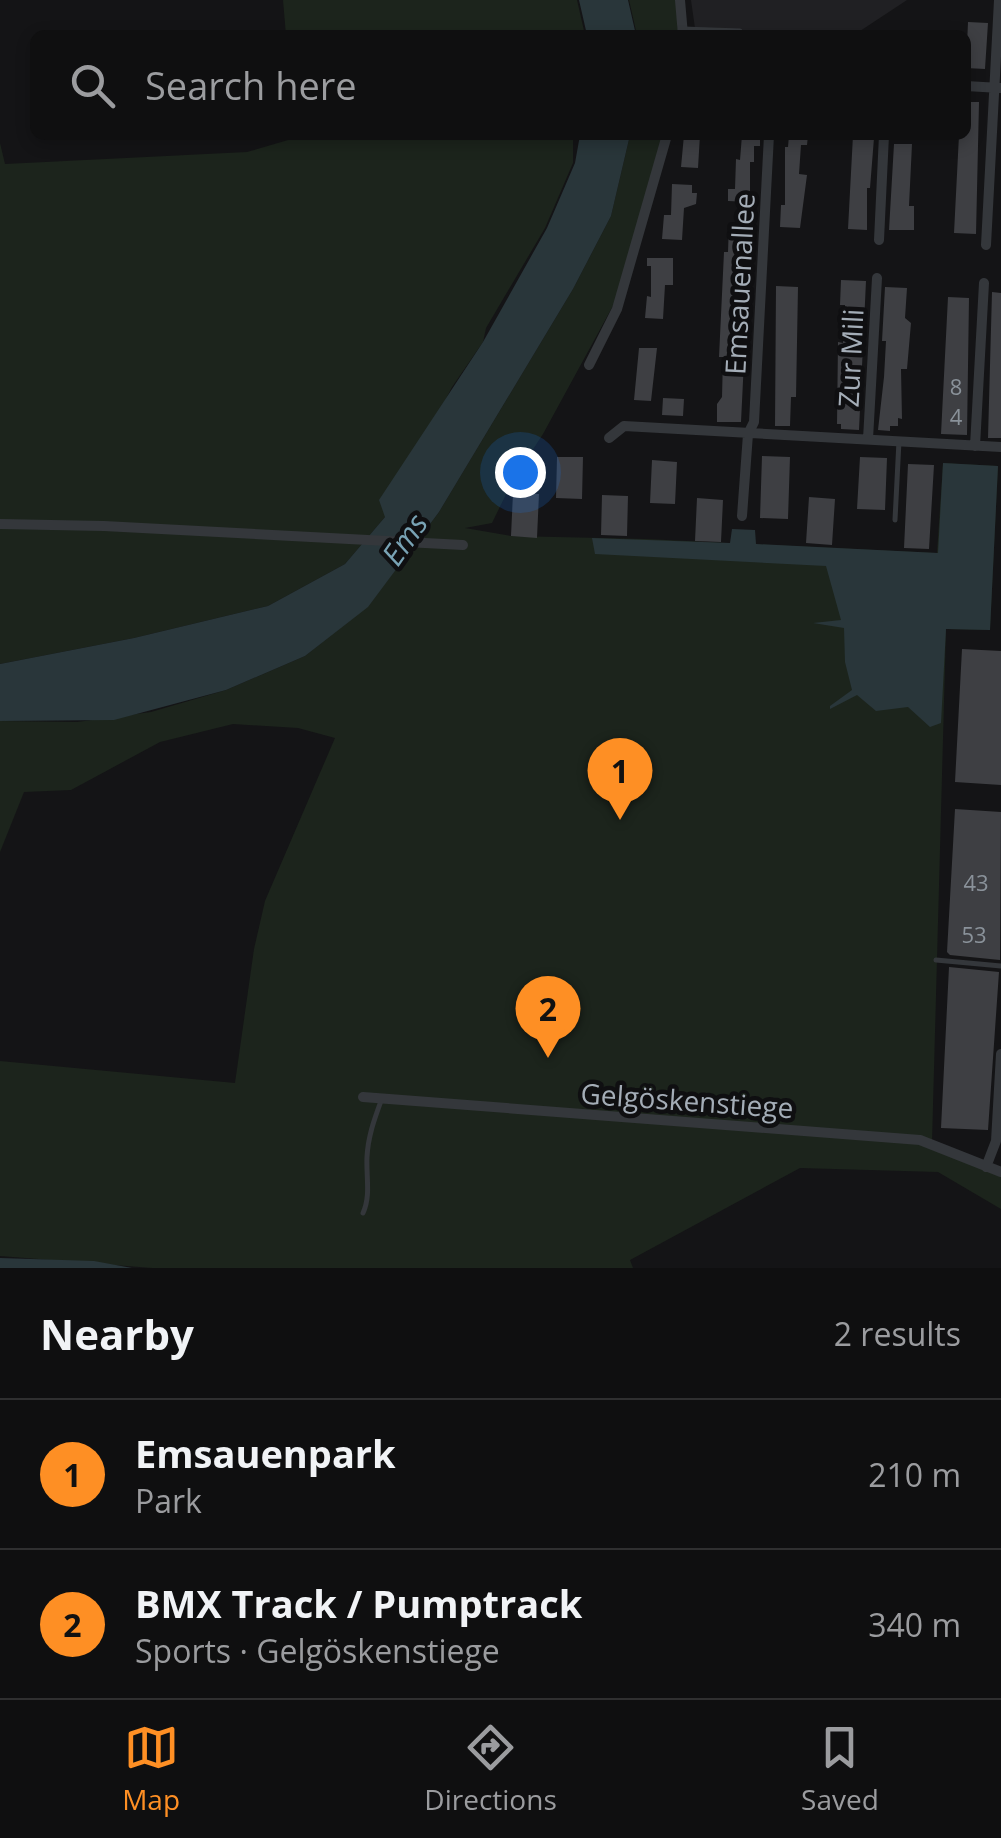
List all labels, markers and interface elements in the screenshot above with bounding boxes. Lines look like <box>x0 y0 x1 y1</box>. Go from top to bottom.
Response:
search box <box>30 30 971 140</box>
icon: search <box>65 58 120 113</box>
text: Search here <box>145 59 357 111</box>
street label: Emsauenallee <box>715 192 763 376</box>
street label: Zur Mili <box>828 308 872 408</box>
house number: 8 <box>950 371 962 401</box>
house number: 4 <box>950 401 963 431</box>
your location <box>495 447 546 498</box>
water label: Ems <box>372 505 436 573</box>
pin: 1 <box>588 738 652 820</box>
house number: 43 <box>963 867 989 897</box>
house number: 53 <box>961 919 987 949</box>
pin: 2 <box>516 976 580 1058</box>
street label: Gelgöskenstiege <box>579 1074 795 1126</box>
text: Nearby <box>40 1305 194 1362</box>
text: 2 results <box>834 1312 961 1355</box>
text: Emsauenpark <box>135 1427 396 1479</box>
text: 1 <box>63 1453 82 1496</box>
text: 210 m <box>868 1453 961 1496</box>
text: Park <box>135 1479 202 1522</box>
text: BMX Track / Pumptrack <box>135 1577 582 1629</box>
text: 2 <box>63 1603 82 1646</box>
text: 340 m <box>868 1603 961 1646</box>
text: Sports · Gelgöskenstiege <box>135 1629 500 1672</box>
tab: Map <box>122 1720 180 1818</box>
tab: Directions <box>424 1720 557 1818</box>
tab: Saved <box>801 1720 879 1818</box>

